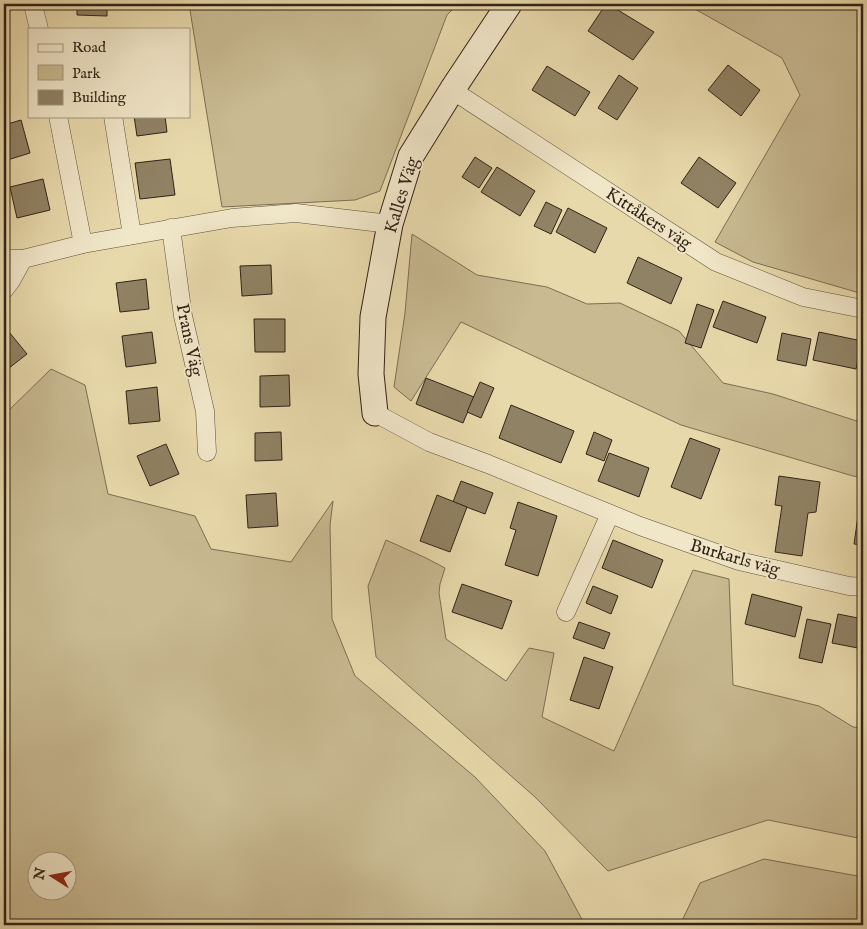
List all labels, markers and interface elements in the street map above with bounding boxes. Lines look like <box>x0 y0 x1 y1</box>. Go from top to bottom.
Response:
legend <box>28 28 190 118</box>
text: Road <box>72 38 107 57</box>
text: Park <box>72 64 102 83</box>
text: Building <box>72 88 127 107</box>
street label: Kalles Väg <box>380 154 425 236</box>
street label: Kittåkers väg <box>601 183 696 256</box>
street label: Prans Väg <box>170 302 208 379</box>
street label: Burkarls väg <box>687 535 782 582</box>
north arrow <box>28 852 78 902</box>
text: N <box>30 866 50 882</box>

